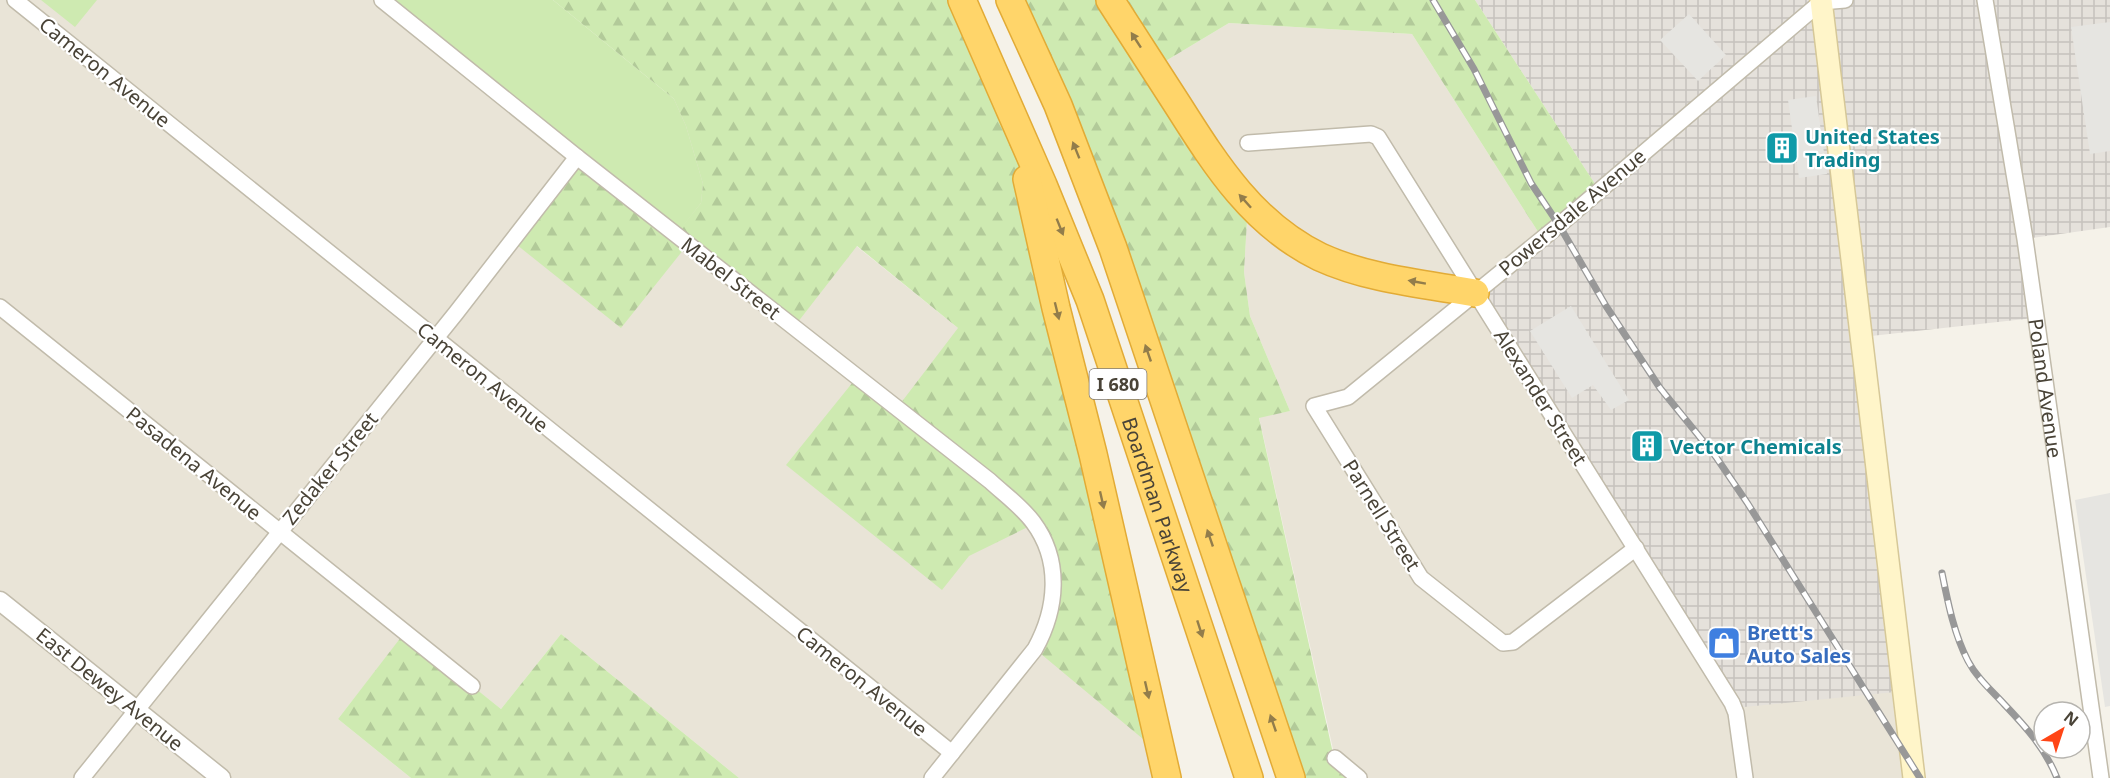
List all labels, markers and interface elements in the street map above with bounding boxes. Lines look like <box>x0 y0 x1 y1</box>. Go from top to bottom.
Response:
street label: Cameron Avenue <box>34 11 176 133</box>
one-way arrow <box>1130 32 1141 48</box>
place label: United States Trading <box>1805 123 1940 173</box>
building icon: United States Trading <box>1764 130 1800 166</box>
one-way arrow <box>1071 140 1081 158</box>
street label: Powersdale Avenue <box>1493 143 1651 281</box>
one-way arrow <box>1239 194 1253 208</box>
one-way arrow <box>1056 218 1065 236</box>
street label: Mabel Street <box>676 231 786 325</box>
one-way arrow <box>1408 277 1427 286</box>
one-way arrow <box>1052 302 1062 320</box>
street label: Cameron Avenue <box>412 316 554 438</box>
street label: Poland Avenue <box>2023 317 2069 460</box>
street label: Alexander Street <box>1488 324 1594 470</box>
one-way arrow <box>1143 344 1153 362</box>
road number: I 680 <box>1090 369 1146 399</box>
street label: Pasadena Avenue <box>121 400 267 526</box>
street label: Zedaker Street <box>276 406 384 530</box>
street label: Boardman Parkway <box>1116 413 1200 597</box>
building icon: Vector Chemicals <box>1629 428 1665 464</box>
place label: Vector Chemicals <box>1670 433 1842 460</box>
street label: Parnell Street <box>1337 454 1427 576</box>
one-way arrow <box>1098 491 1108 510</box>
one-way arrow <box>1205 529 1215 547</box>
place label: Brett's Auto Sales <box>1747 619 1851 669</box>
street label: Cameron Avenue <box>791 620 933 742</box>
one-way arrow <box>1195 620 1205 638</box>
street label: East Dewey Avenue <box>31 621 189 757</box>
shop icon: Brett's Auto Sales <box>1706 625 1742 661</box>
one-way arrow <box>1142 681 1152 700</box>
north arrow <box>2032 700 2092 760</box>
text: N <box>2059 706 2083 731</box>
one-way arrow <box>1267 713 1277 731</box>

